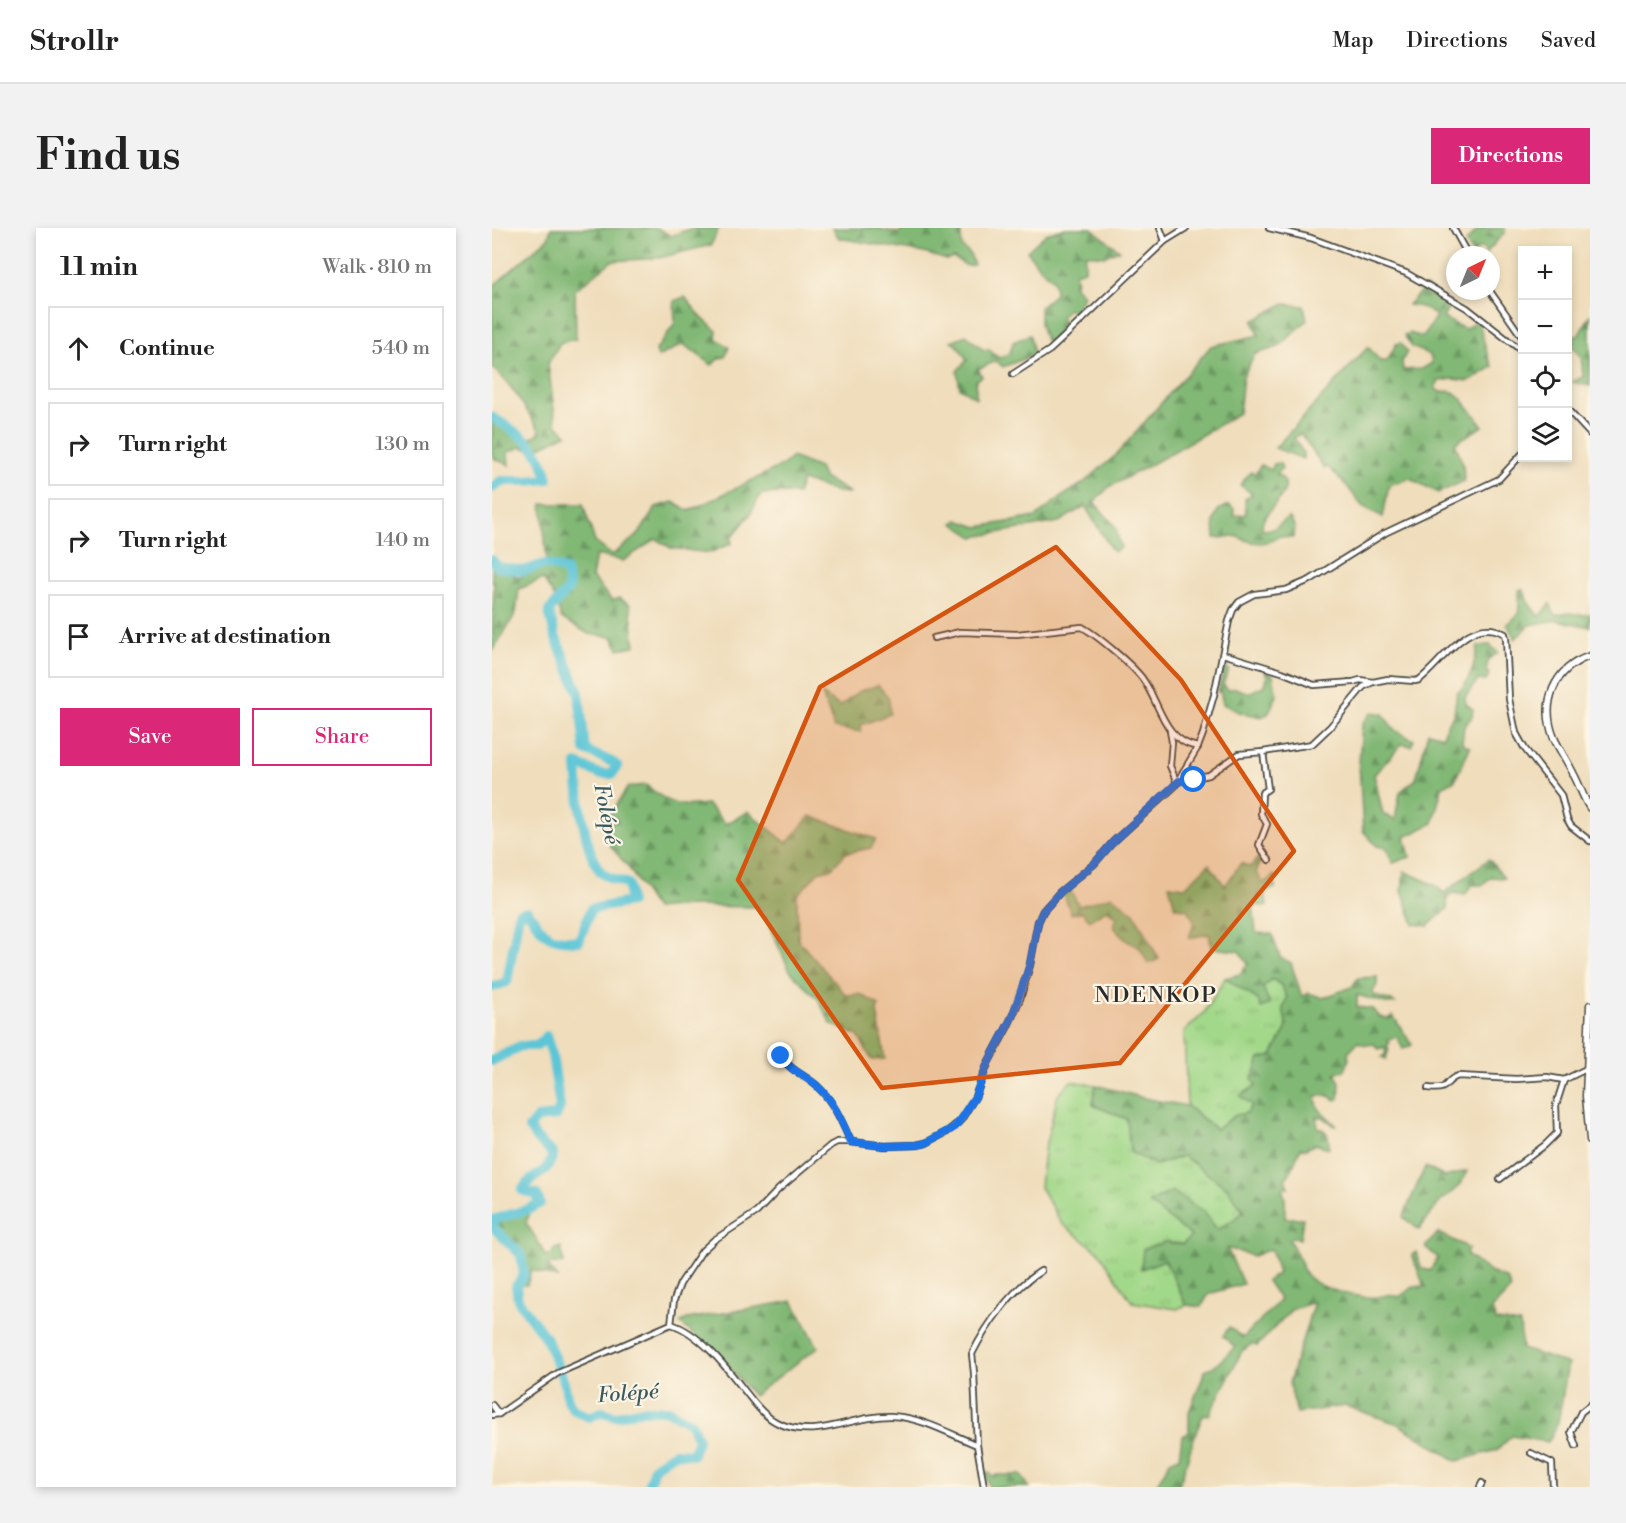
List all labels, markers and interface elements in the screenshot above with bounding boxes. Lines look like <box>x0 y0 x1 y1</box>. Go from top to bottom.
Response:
text: Strollr <box>30 24 119 59</box>
text: Map <box>1332 28 1374 54</box>
text: Directions <box>1407 28 1508 54</box>
text: Saved <box>1541 28 1596 54</box>
button: Directions <box>1431 128 1590 184</box>
text: Find us <box>36 130 180 183</box>
north arrow <box>1446 246 1500 300</box>
map controls <box>1518 246 1572 462</box>
button: + <box>1518 246 1572 300</box>
text: 11 min <box>60 251 138 283</box>
text: Walk · 810 m <box>322 255 432 280</box>
button: − <box>1518 300 1572 354</box>
icon: ahead <box>62 332 95 365</box>
text: Continue <box>119 335 215 362</box>
text: 540 m <box>372 336 430 361</box>
button: locate <box>1518 354 1572 408</box>
button: layers <box>1518 408 1572 462</box>
icon: right <box>62 428 95 461</box>
text: Turn right <box>119 431 227 458</box>
text: 130 m <box>375 432 430 457</box>
icon: right <box>62 524 95 557</box>
text: Turn right <box>119 527 227 554</box>
text: 140 m <box>375 528 430 553</box>
icon: arrive <box>62 620 95 653</box>
text: Arrive at destination <box>119 623 331 650</box>
button: Save <box>60 708 240 766</box>
button: Share <box>252 708 432 766</box>
route start <box>1180 766 1206 792</box>
water label: Folépé <box>587 781 625 848</box>
district label: NDENKOP <box>1094 982 1218 1009</box>
route end <box>767 1042 793 1068</box>
water label: Folépé <box>596 1379 661 1409</box>

